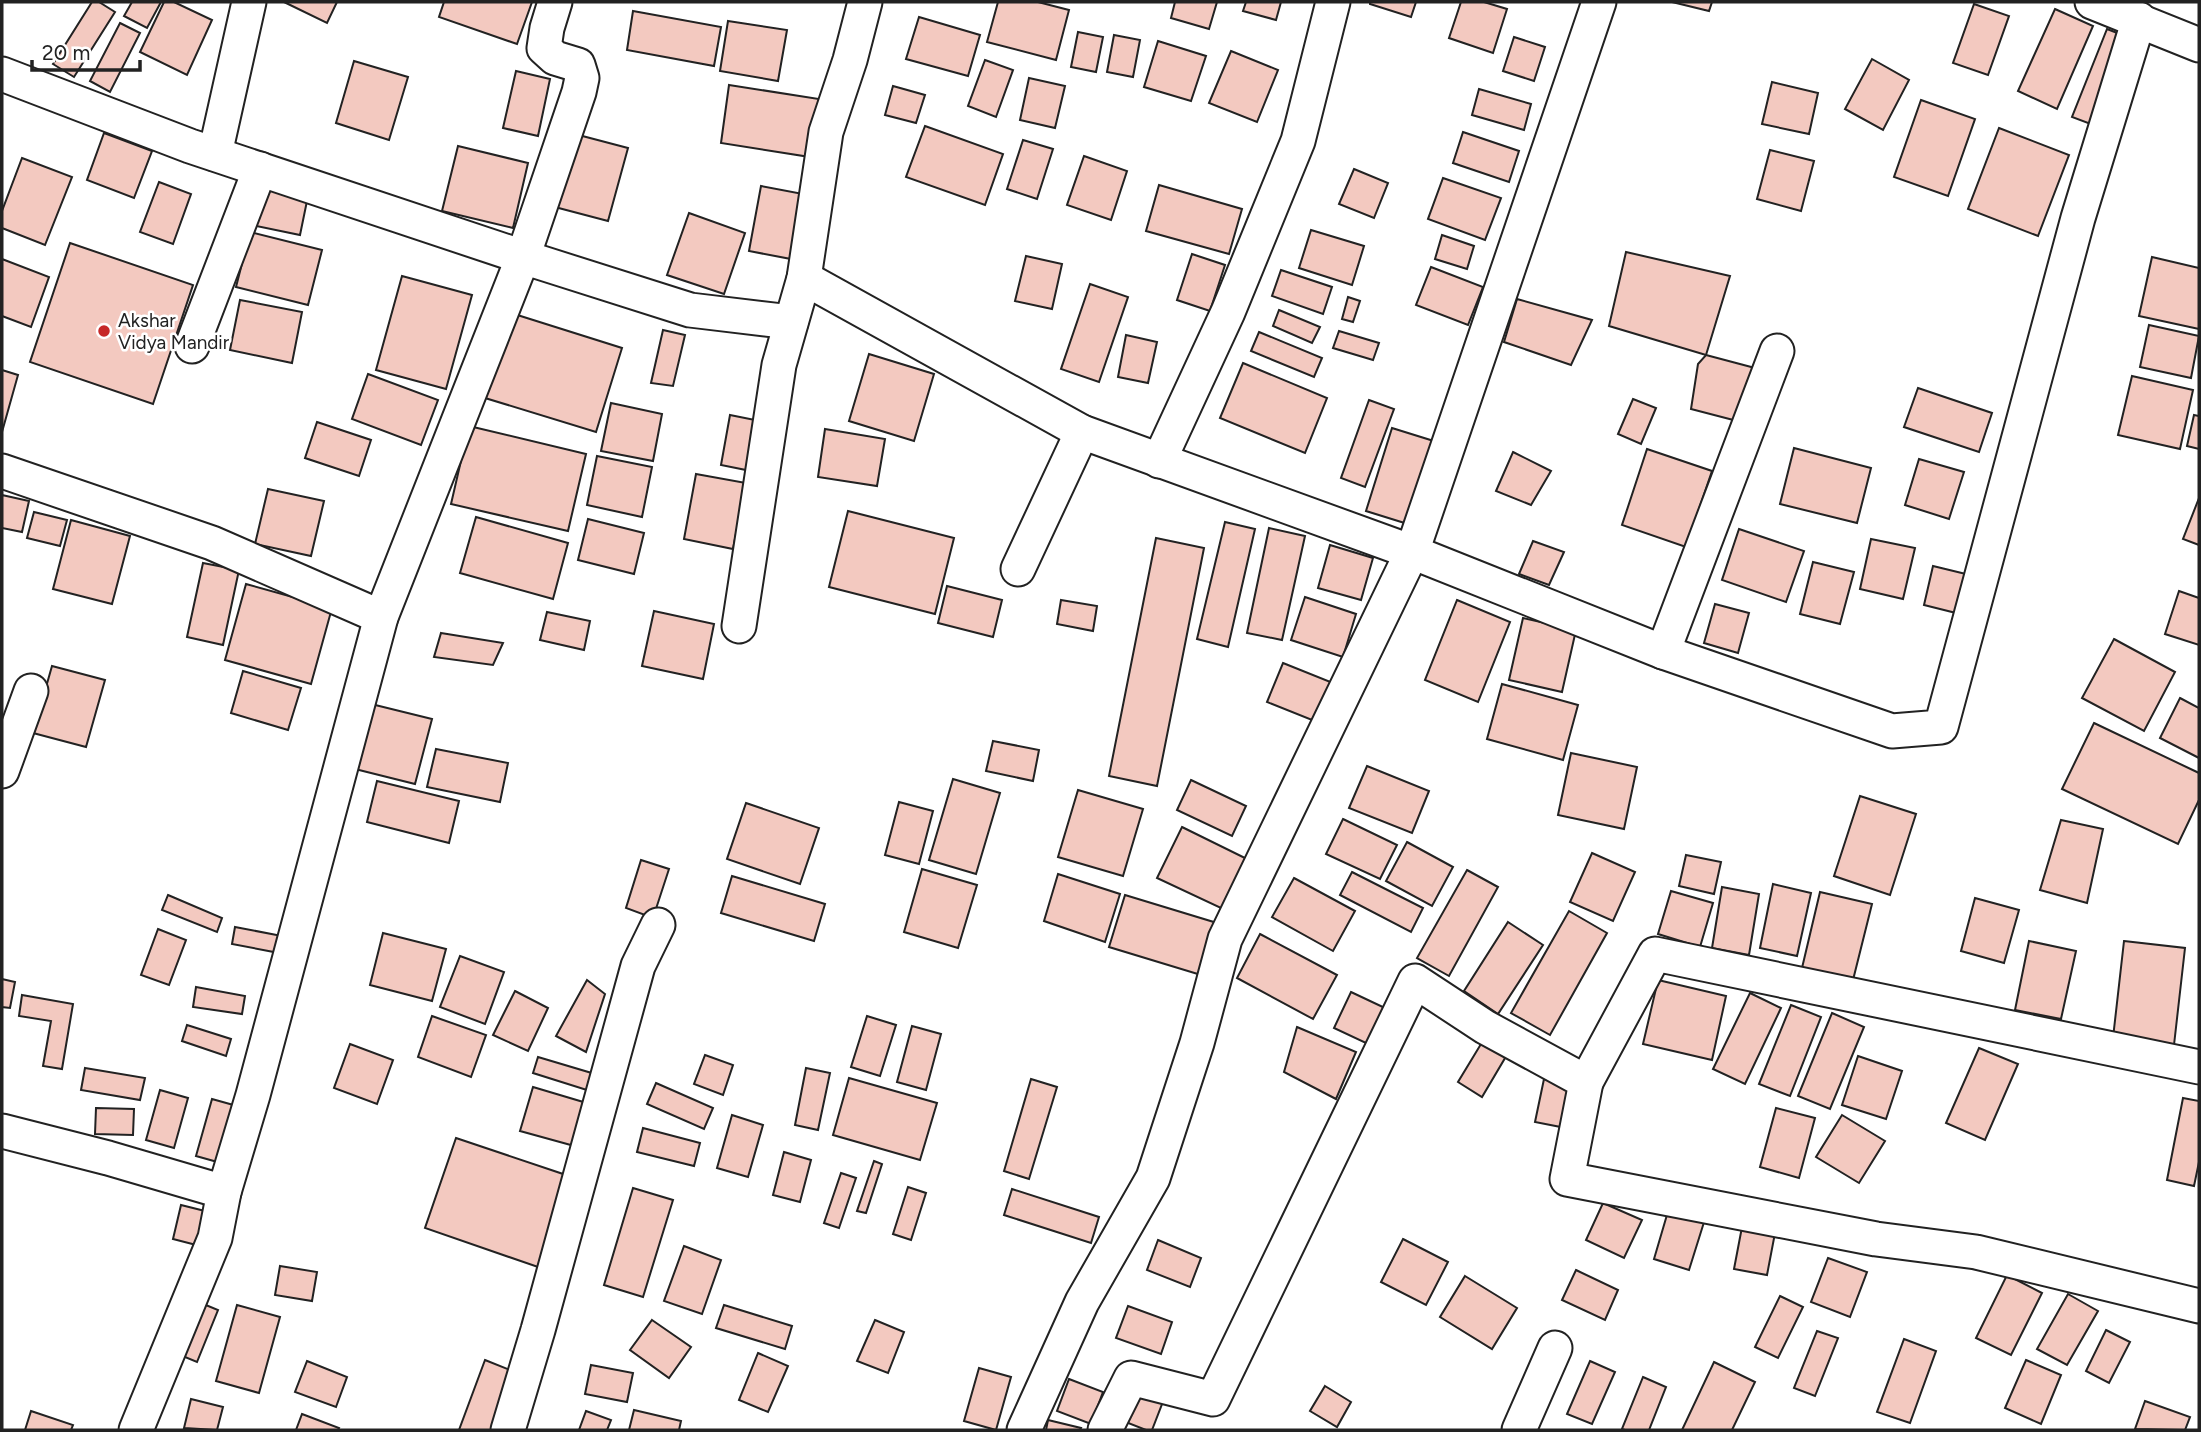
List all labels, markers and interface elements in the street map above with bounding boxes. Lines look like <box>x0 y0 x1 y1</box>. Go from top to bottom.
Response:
scale bar <box>32 28 140 72</box>
text: 20 m <box>42 40 90 65</box>
place label: Akshar Vidya Mandir <box>118 309 230 354</box>
marker: Akshar Vidya Mandir <box>96 323 112 339</box>

